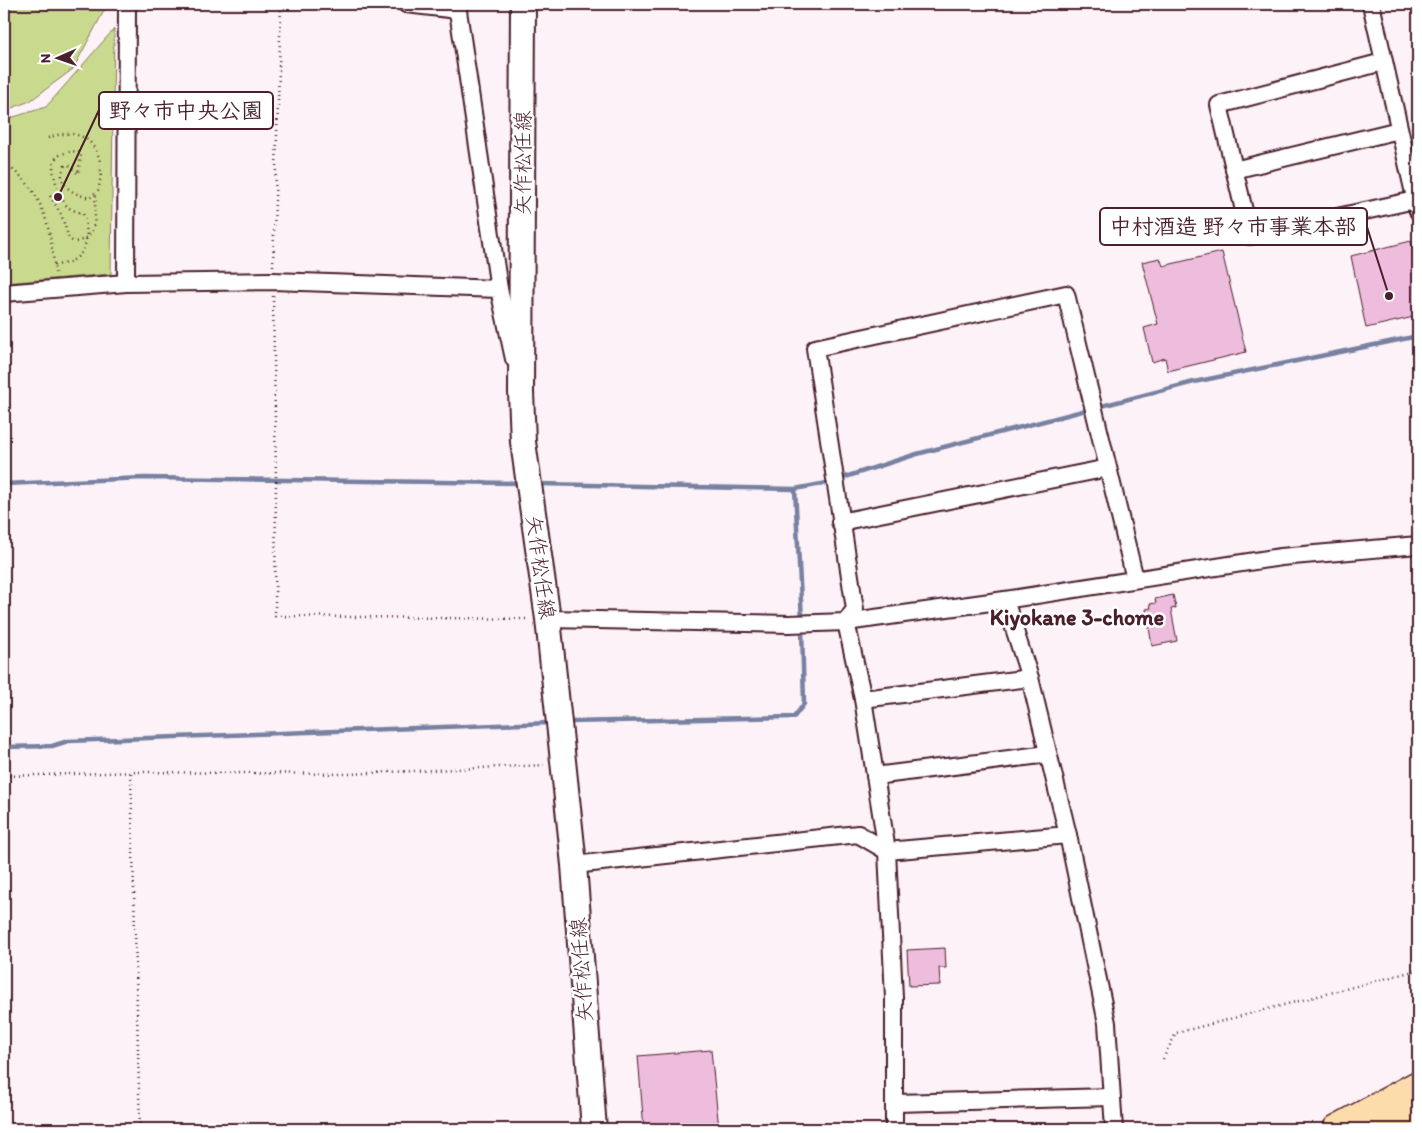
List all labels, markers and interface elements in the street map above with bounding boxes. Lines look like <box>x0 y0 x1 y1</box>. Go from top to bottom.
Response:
north arrow <box>32 32 82 82</box>
text: N <box>37 53 54 63</box>
callout: 野々市中央公園 <box>99 92 273 129</box>
text: 野々市中央公園 <box>109 97 263 124</box>
street label: 矢作松任線 <box>510 111 535 216</box>
callout: 中村酒造 野々市事業本部 <box>1100 208 1367 245</box>
text: 中村酒造 野々市事業本部 <box>1110 213 1356 240</box>
street label: 矢作松任線 <box>521 513 561 621</box>
district label: Kiyokane 3-chome <box>990 604 1165 631</box>
street label: 矢作松任線 <box>565 917 597 1023</box>

